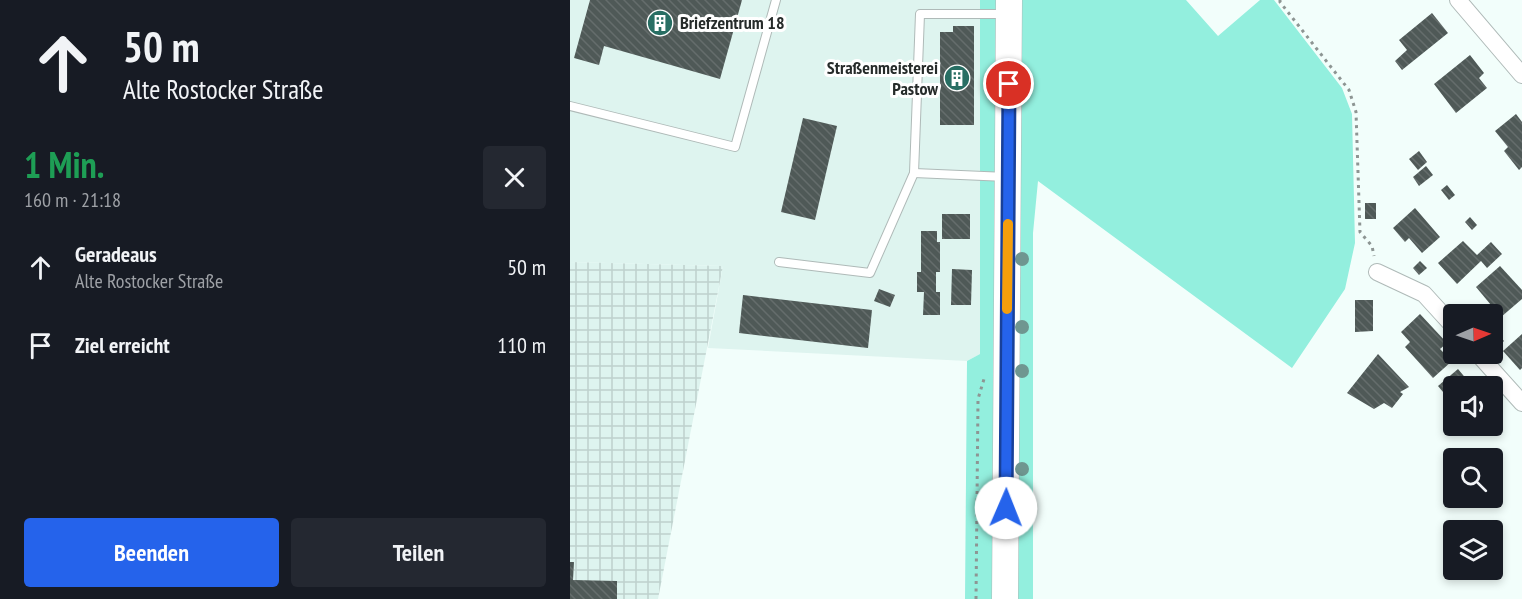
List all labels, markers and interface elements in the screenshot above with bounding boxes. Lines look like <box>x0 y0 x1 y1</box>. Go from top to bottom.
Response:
building icon: Briefzentrum 18 <box>645 8 675 38</box>
place label: Briefzentrum 18 <box>680 11 785 34</box>
text: 50 m <box>123 19 200 74</box>
icon: ahead <box>24 24 102 102</box>
place label: Straßenmeisterei Pastow <box>827 56 938 100</box>
pin <box>983 58 1034 109</box>
building icon: Straßenmeisterei Pastow <box>942 63 972 93</box>
icon: arrive <box>992 67 1025 100</box>
text: Alte Rostocker Straße <box>123 72 323 106</box>
text: 1 Min. <box>24 141 104 188</box>
button: close <box>483 146 546 209</box>
text: 160 m · 21:18 <box>24 187 121 213</box>
text: Geradeaus <box>75 240 157 268</box>
icon: ahead <box>24 251 57 284</box>
text: 50 m <box>507 253 546 281</box>
text: Alte Rostocker Straße <box>75 268 223 294</box>
north arrow <box>1443 304 1503 364</box>
map controls <box>1443 304 1503 580</box>
icon: arrive <box>24 329 57 362</box>
text: Ziel erreicht <box>75 331 170 359</box>
text: 110 m <box>497 331 546 359</box>
button: sound <box>1443 376 1503 436</box>
button: search <box>1443 448 1503 508</box>
position arrow <box>974 476 1038 540</box>
button: Beenden <box>24 518 279 587</box>
button: Teilen <box>291 518 546 587</box>
button: layers <box>1443 520 1503 580</box>

